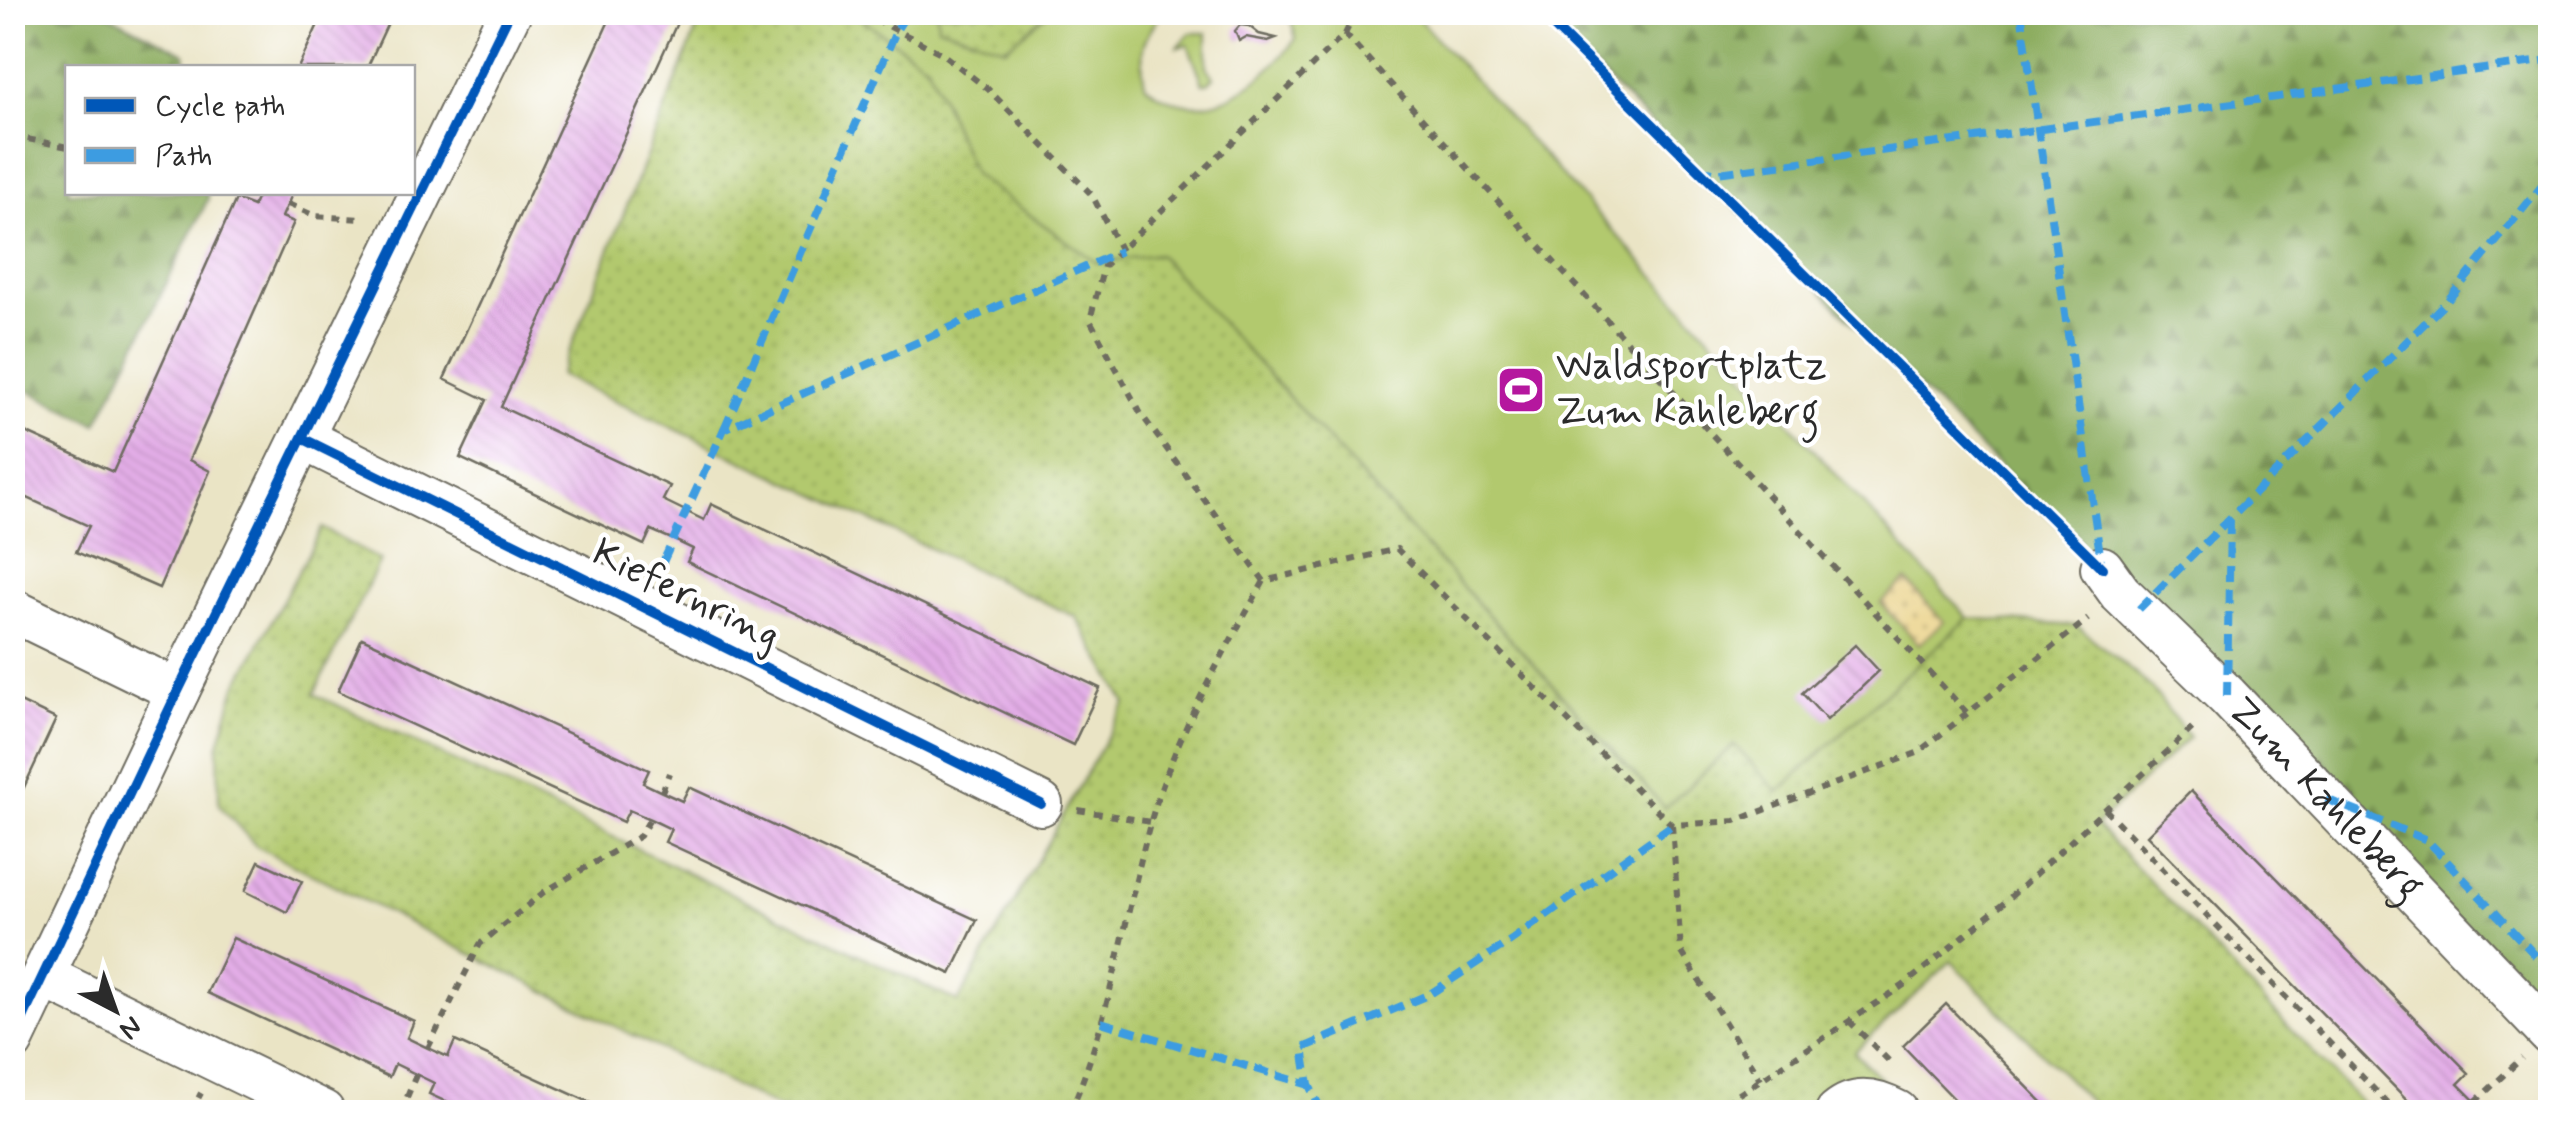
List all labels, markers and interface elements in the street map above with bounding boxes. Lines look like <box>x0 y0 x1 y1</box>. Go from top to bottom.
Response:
legend <box>65 65 415 195</box>
text: Cycle path <box>155 87 286 126</box>
text: Path <box>155 137 213 176</box>
place label: Waldsportplatz Zum Kahleberg <box>1556 341 1827 443</box>
sports icon: Waldsportplatz Zum Kahleberg <box>1495 364 1547 416</box>
street label: Kiefernring <box>583 527 789 663</box>
street label: Zum Kahleberg <box>2216 686 2435 915</box>
north arrow <box>65 960 165 1060</box>
text: N <box>111 1007 149 1047</box>

